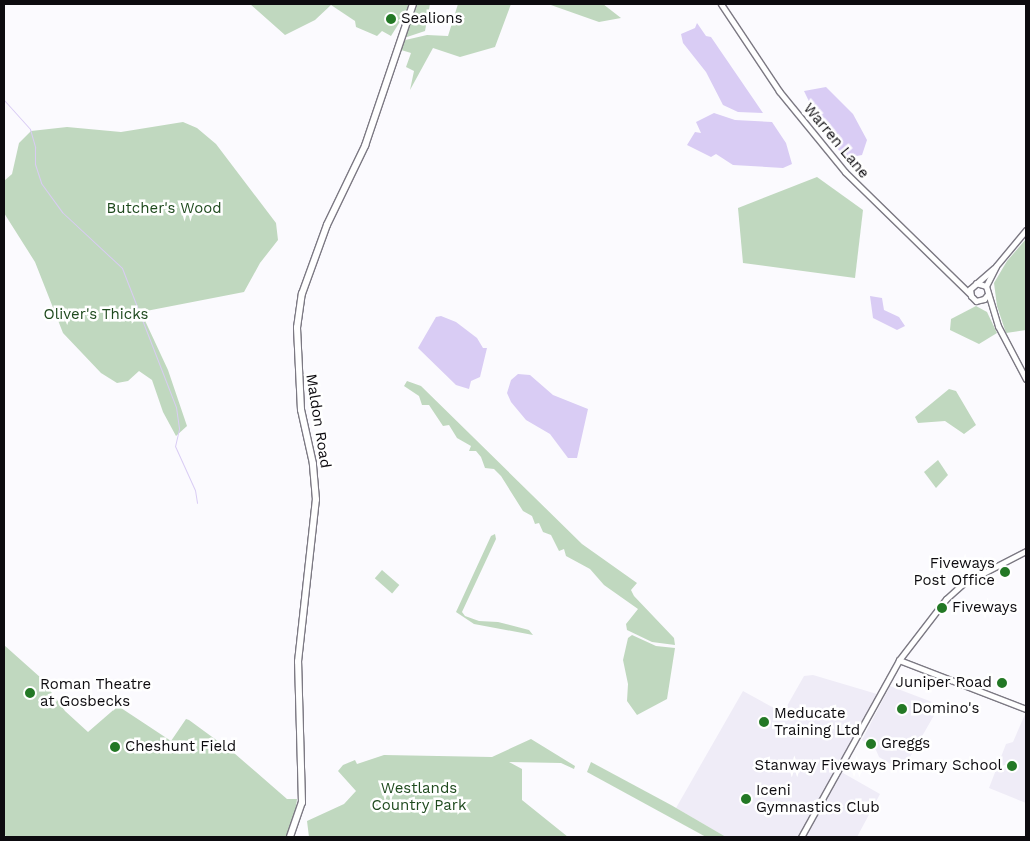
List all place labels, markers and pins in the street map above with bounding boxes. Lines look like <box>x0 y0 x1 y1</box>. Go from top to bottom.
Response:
place label: Sealions <box>401 10 463 28</box>
marker: Sealions <box>385 13 397 25</box>
place label: Fiveways Post Office <box>914 554 995 589</box>
marker: Fiveways Post Office <box>999 566 1011 578</box>
place label: Fiveways <box>952 599 1017 617</box>
marker: Fiveways <box>936 602 948 614</box>
place label: Juniper Road <box>895 674 992 692</box>
place label: Roman Theatre at Gosbecks <box>40 675 152 710</box>
marker: Juniper Road <box>996 677 1008 689</box>
marker: Roman Theatre at Gosbecks <box>24 687 36 699</box>
place label: Domino's <box>912 700 979 718</box>
marker: Domino's <box>896 703 908 715</box>
place label: Meducate Training Ltd <box>774 704 860 739</box>
marker: Meducate Training Ltd <box>758 716 770 728</box>
place label: Greggs <box>881 735 930 753</box>
place label: Cheshunt Field <box>125 738 236 756</box>
marker: Greggs <box>865 738 877 750</box>
marker: Cheshunt Field <box>109 741 121 753</box>
place label: Stanway Fiveways Primary School <box>754 757 1002 775</box>
marker: Stanway Fiveways Primary School <box>1006 760 1018 772</box>
place label: Iceni Gymnastics Club <box>756 781 880 816</box>
marker: Iceni Gymnastics Club <box>740 793 752 805</box>

